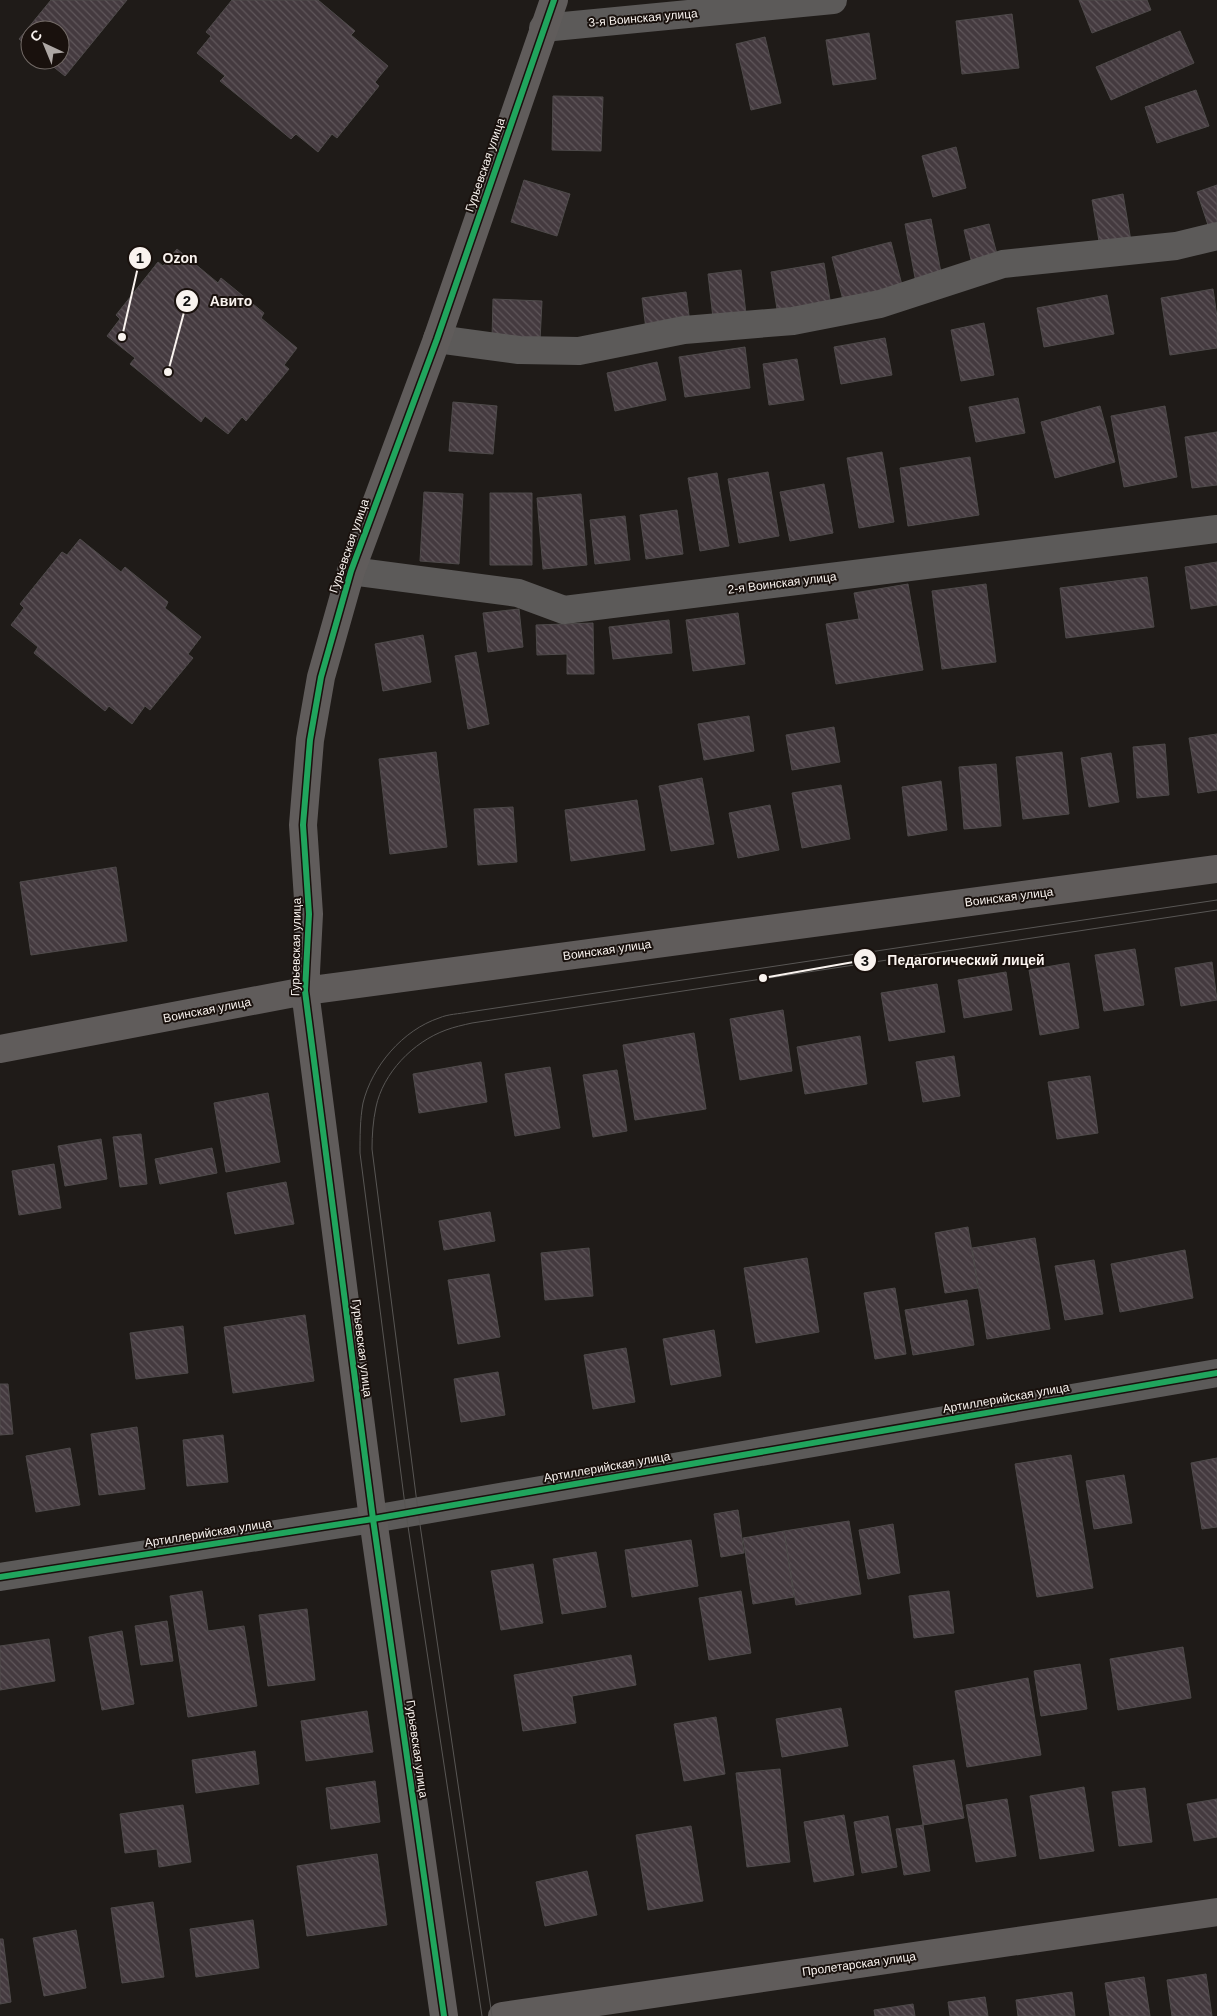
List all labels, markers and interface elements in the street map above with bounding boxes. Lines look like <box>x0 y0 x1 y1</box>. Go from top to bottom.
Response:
street label: 3-я Воинская улица <box>588 6 698 30</box>
north arrow <box>20 20 70 70</box>
text: С <box>27 26 45 45</box>
street label: Гурьевская улица <box>462 116 508 214</box>
callout: Ozon <box>128 243 208 272</box>
text: 1 <box>136 249 144 266</box>
text: Ozon <box>163 250 198 266</box>
callout: Авито <box>175 287 262 316</box>
text: 2 <box>183 292 191 309</box>
text: Авито <box>210 293 252 309</box>
street label: Гурьевская улица <box>326 497 372 595</box>
street label: 2-я Воинская улица <box>727 569 838 597</box>
street label: Воинская улица <box>964 885 1054 909</box>
street label: Гурьевская улица <box>288 897 304 996</box>
street label: Воинская улица <box>562 937 652 963</box>
callout: Педагогический лицей <box>852 946 1055 975</box>
text: 3 <box>861 952 869 969</box>
text: Педагогический лицей <box>887 952 1045 968</box>
street label: Воинская улица <box>162 995 252 1025</box>
street label: Гурьевская улица <box>349 1298 375 1398</box>
street label: Артиллерийская улица <box>942 1380 1071 1416</box>
street label: Артиллерийская улица <box>543 1449 672 1485</box>
street label: Артиллерийская улица <box>143 1516 273 1550</box>
street label: Гурьевская улица <box>403 1699 431 1799</box>
street label: Пролетарская улица <box>801 1949 917 1979</box>

